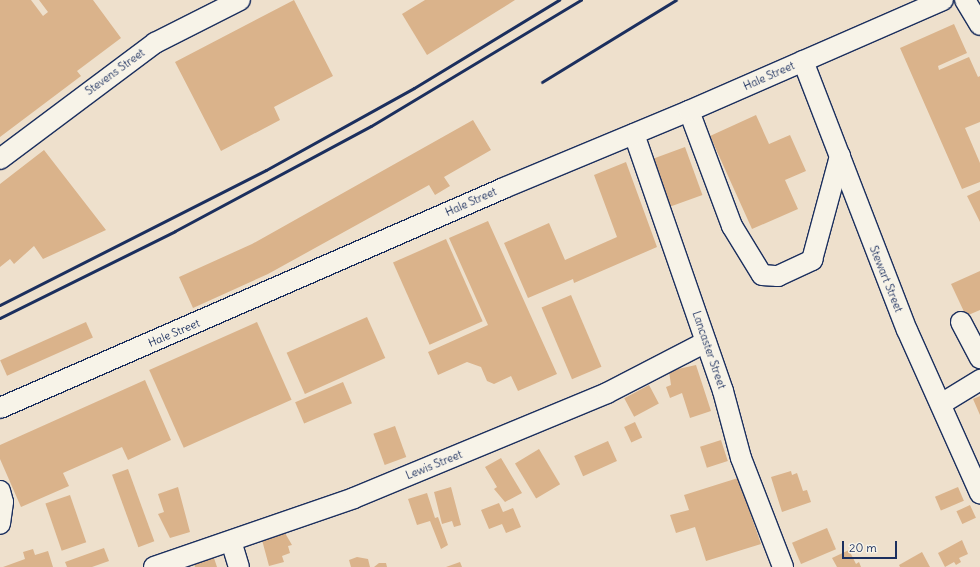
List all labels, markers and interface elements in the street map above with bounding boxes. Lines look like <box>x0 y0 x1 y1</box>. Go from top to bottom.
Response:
street label: Stevens Street <box>83 46 147 98</box>
street label: Hale Street <box>741 59 797 93</box>
street label: Hale Street <box>443 185 499 219</box>
street label: Stewart Street <box>867 244 905 314</box>
street label: Lancaster Street <box>690 309 728 391</box>
street label: Hale Street <box>146 316 202 350</box>
street label: Lewis Street <box>404 448 464 482</box>
scale bar <box>844 533 899 559</box>
text: 20 m <box>849 540 877 555</box>

